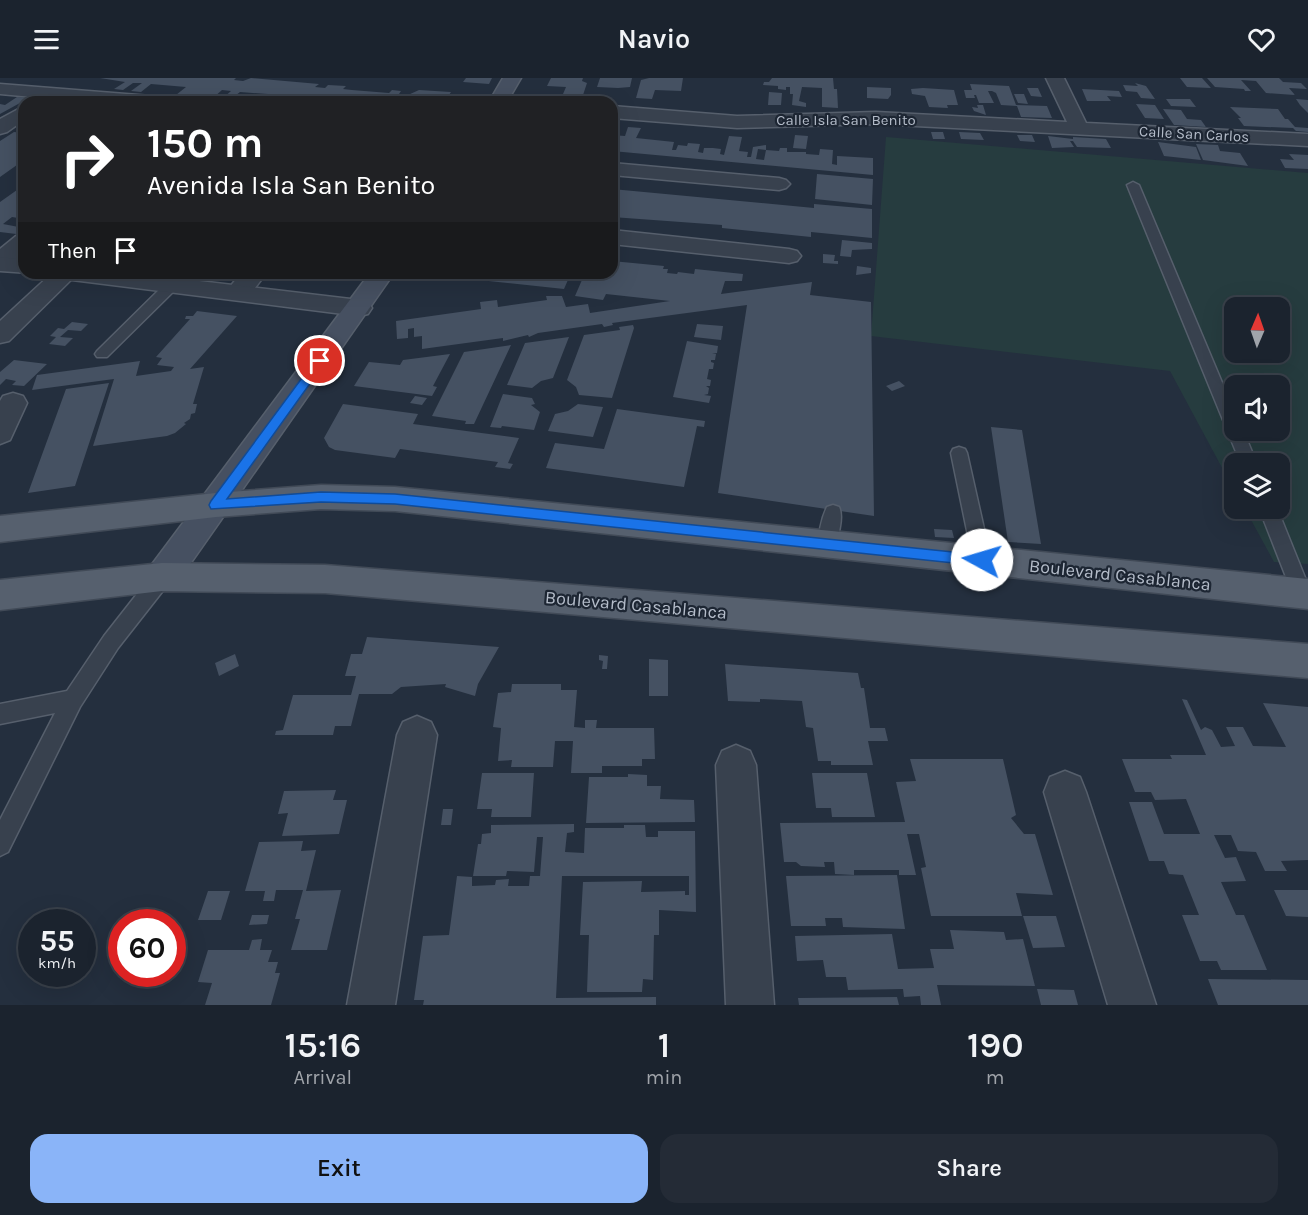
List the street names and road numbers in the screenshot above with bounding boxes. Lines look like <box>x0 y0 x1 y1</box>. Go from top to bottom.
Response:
street label: Calle Isla San Benito <box>776 111 916 129</box>
street label: Calle San Carlos <box>1138 122 1250 146</box>
street label: Boulevard Casablanca <box>1028 555 1212 595</box>
street label: Boulevard Casablanca <box>544 586 728 624</box>

